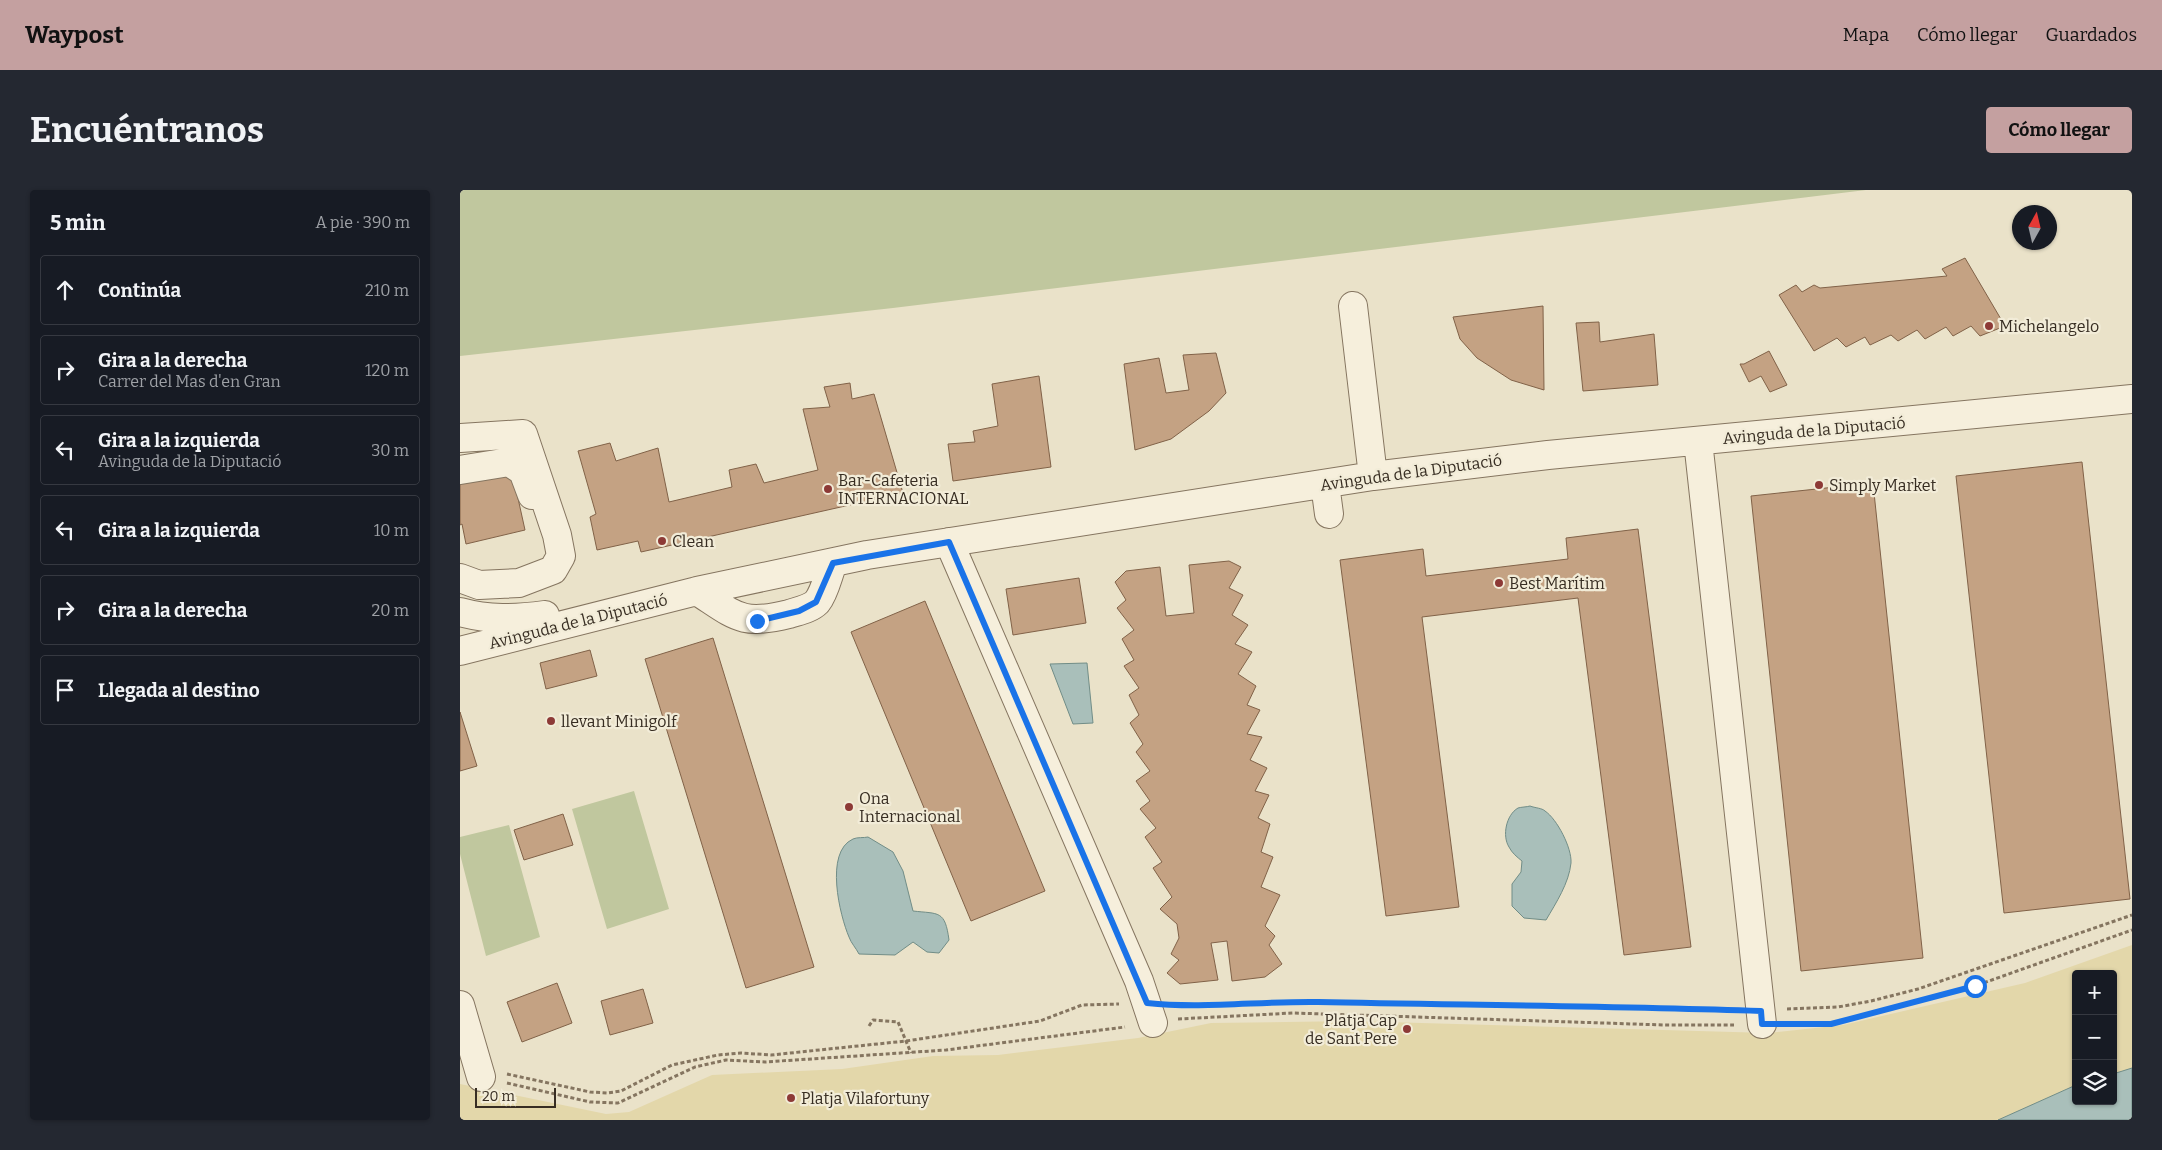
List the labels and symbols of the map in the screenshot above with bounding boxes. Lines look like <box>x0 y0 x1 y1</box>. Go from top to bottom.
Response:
north arrow <box>2012 205 2057 250</box>
place label: Michelangelo <box>1999 317 2099 336</box>
marker: Michelangelo <box>1983 320 1995 332</box>
street label: Avinguda de la Diputació <box>1722 413 1906 448</box>
street label: Avinguda de la Diputació <box>1319 450 1503 495</box>
place label: Bar-Cafeteria INTERNACIONAL <box>838 471 968 508</box>
place label: Simply Market <box>1829 476 1936 495</box>
marker: Simply Market <box>1813 479 1825 491</box>
marker: Bar-Cafeteria INTERNACIONAL <box>822 483 834 495</box>
place label: Clean <box>672 532 714 551</box>
marker: Clean <box>656 535 668 547</box>
place label: Best Marítim <box>1509 574 1605 593</box>
marker: Best Marítim <box>1493 577 1505 589</box>
street label: Avinguda de la Diputació <box>487 590 669 653</box>
route end <box>746 610 769 633</box>
place label: llevant Minigolf <box>561 712 678 731</box>
marker: llevant Minigolf <box>545 715 557 727</box>
place label: Ona Internacional <box>859 789 961 826</box>
marker: Ona Internacional <box>843 801 855 813</box>
route start <box>1964 975 1987 998</box>
place label: Platja Cap de Sant Pere <box>1305 1011 1397 1048</box>
marker: Platja Cap de Sant Pere <box>1401 1023 1413 1035</box>
scale bar <box>475 1085 556 1108</box>
place label: Platja Vilafortuny <box>801 1089 930 1108</box>
marker: Platja Vilafortuny <box>785 1092 797 1104</box>

